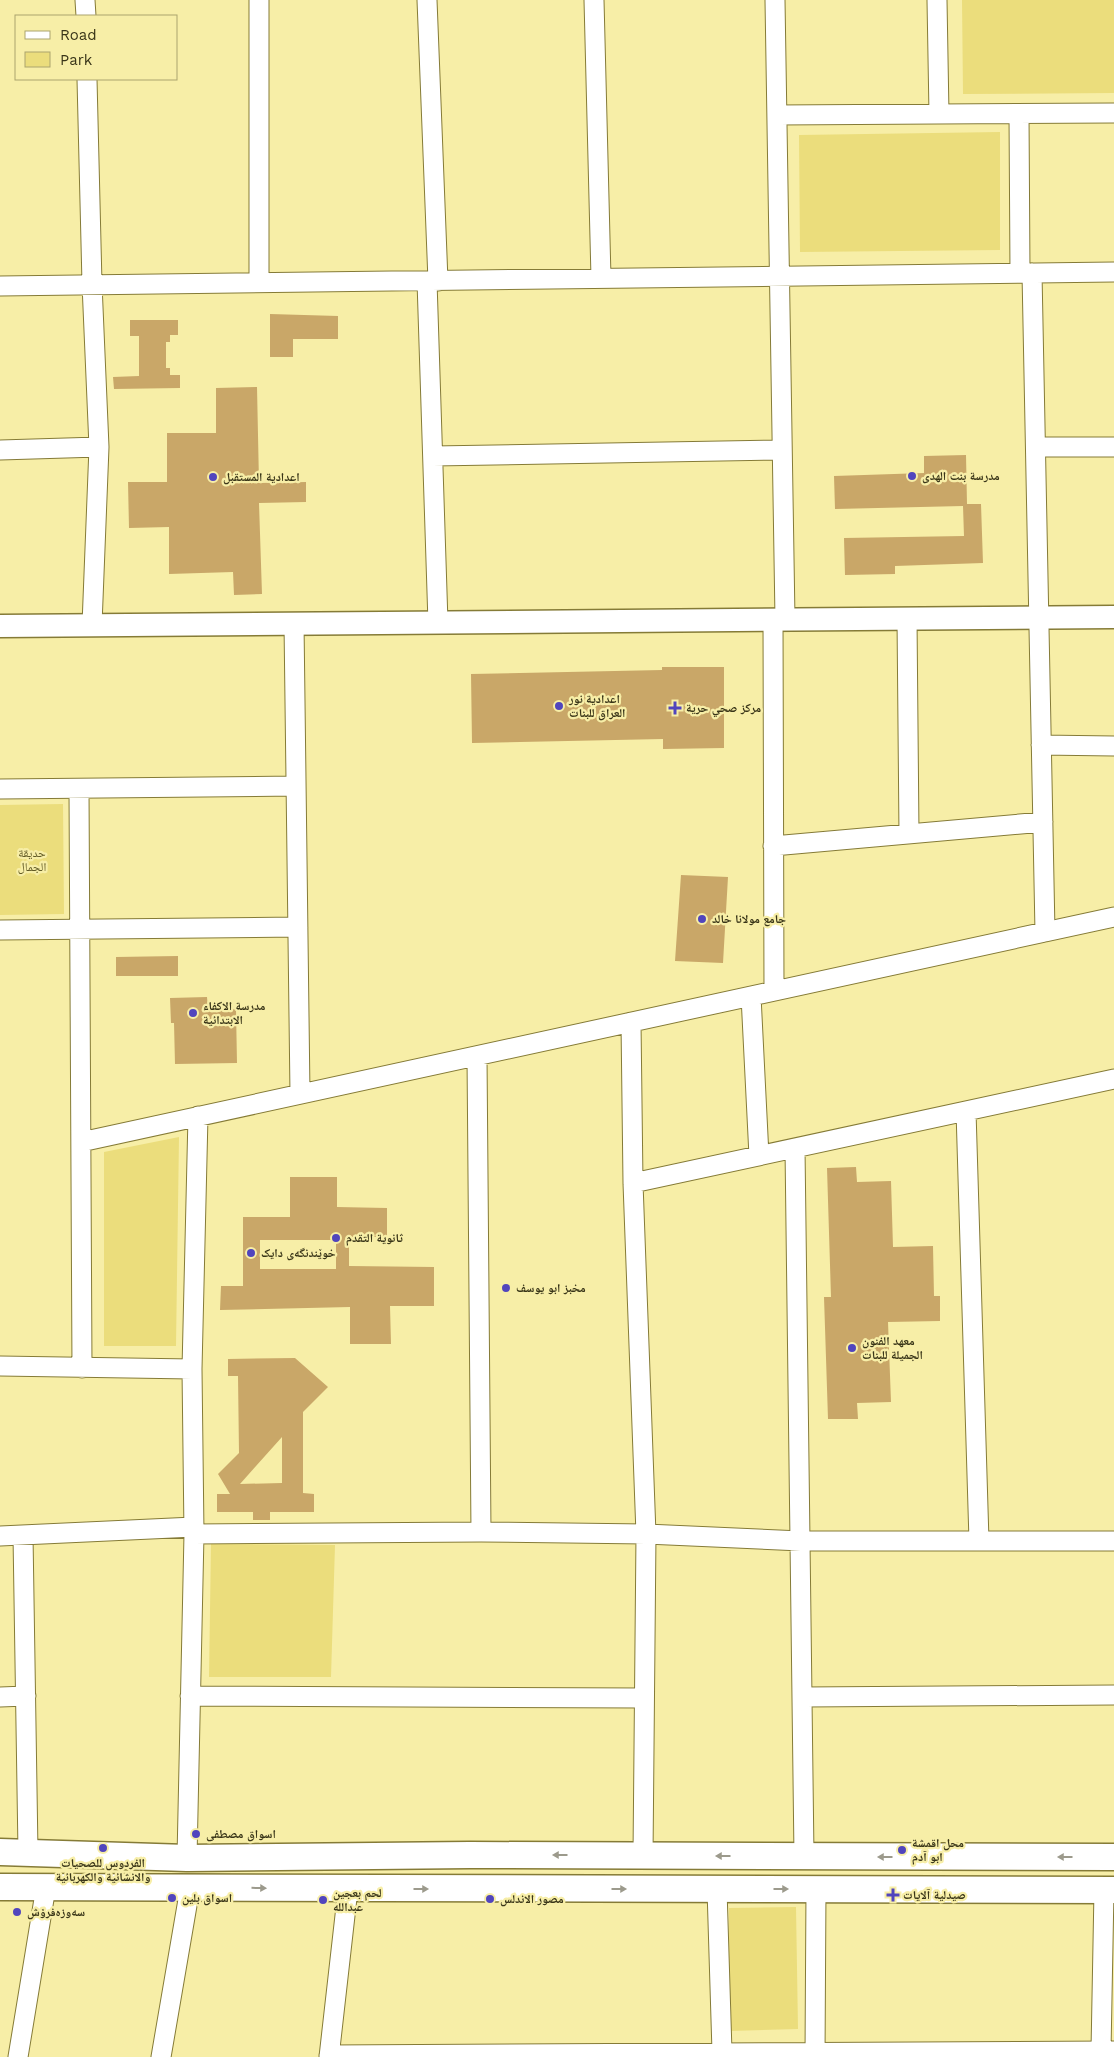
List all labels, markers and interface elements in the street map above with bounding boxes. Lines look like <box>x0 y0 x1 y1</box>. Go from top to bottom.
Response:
legend <box>15 15 178 80</box>
text: Road <box>60 26 97 44</box>
text: Park <box>60 51 93 69</box>
place label: مدرسة بنت الهدی <box>922 469 1000 484</box>
place label: اعدادية المستقبل <box>223 470 300 485</box>
marker: مدرسة بنت الهدی <box>906 470 918 482</box>
marker: اعدادية المستقبل <box>207 471 219 483</box>
place label: اعدادية نور العراق للبنات <box>568 692 625 721</box>
marker: اعدادية نور العراق للبنات <box>553 700 565 712</box>
marker: مركز صحي حرية <box>668 701 682 715</box>
place label: مركز صحي حرية <box>686 701 762 718</box>
park label: حديقة الجمال <box>18 846 46 874</box>
place label: جامع مولانا خالد <box>712 912 786 927</box>
marker: جامع مولانا خالد <box>696 913 708 925</box>
place label: مدرسة الاكفاء الابتدائية <box>203 999 266 1027</box>
marker: مدرسة الاكفاء الابتدائية <box>187 1007 199 1019</box>
place label: ثانوية التقدم <box>346 1231 404 1246</box>
marker: ثانوية التقدم <box>330 1232 342 1244</box>
place label: خوێندنگەی دایک <box>261 1246 336 1261</box>
marker: خوێندنگەی دایک <box>245 1247 257 1259</box>
place label: مخبز ابو يوسف <box>516 1281 586 1295</box>
marker: مخبز ابو يوسف <box>500 1282 512 1294</box>
place label: معهد الفنون الجميلة للبنات <box>862 1334 923 1362</box>
marker: معهد الفنون الجميلة للبنات <box>846 1342 858 1354</box>
place label: اسواق مصطفى <box>206 1827 276 1842</box>
marker: اسواق مصطفى <box>190 1828 202 1840</box>
place label: محل اقمشة ابو آدم <box>912 1836 964 1865</box>
marker: الفردوس للصحيات والانشائية والكهربائية <box>97 1842 109 1854</box>
marker: محل اقمشة ابو آدم <box>896 1844 908 1856</box>
one-way arrow <box>552 1851 568 1859</box>
one-way arrow <box>715 1852 731 1860</box>
one-way arrow <box>877 1853 893 1861</box>
one-way arrow <box>1057 1853 1073 1861</box>
place label: الفردوس للصحيات والانشائية والكهربائية <box>56 1856 150 1884</box>
one-way arrow <box>251 1884 267 1892</box>
one-way arrow <box>413 1885 429 1893</box>
one-way arrow <box>611 1885 627 1893</box>
one-way arrow <box>773 1885 789 1893</box>
place label: لحم بعجين عبدالله <box>333 1886 382 1914</box>
place label: صيدلية آلايات <box>903 1888 966 1902</box>
marker: صيدلية آلايات <box>887 1889 899 1901</box>
place label: اسواق بلين <box>182 1891 232 1906</box>
marker: اسواق بلين <box>166 1892 178 1904</box>
place label: مصور الاندلس <box>500 1892 564 1907</box>
marker: مصور الاندلس <box>484 1893 496 1905</box>
marker: لحم بعجين عبدالله <box>317 1894 329 1906</box>
place label: سەوزەفرۆش <box>27 1905 85 1920</box>
marker: سەوزەفرۆش <box>11 1906 23 1918</box>

